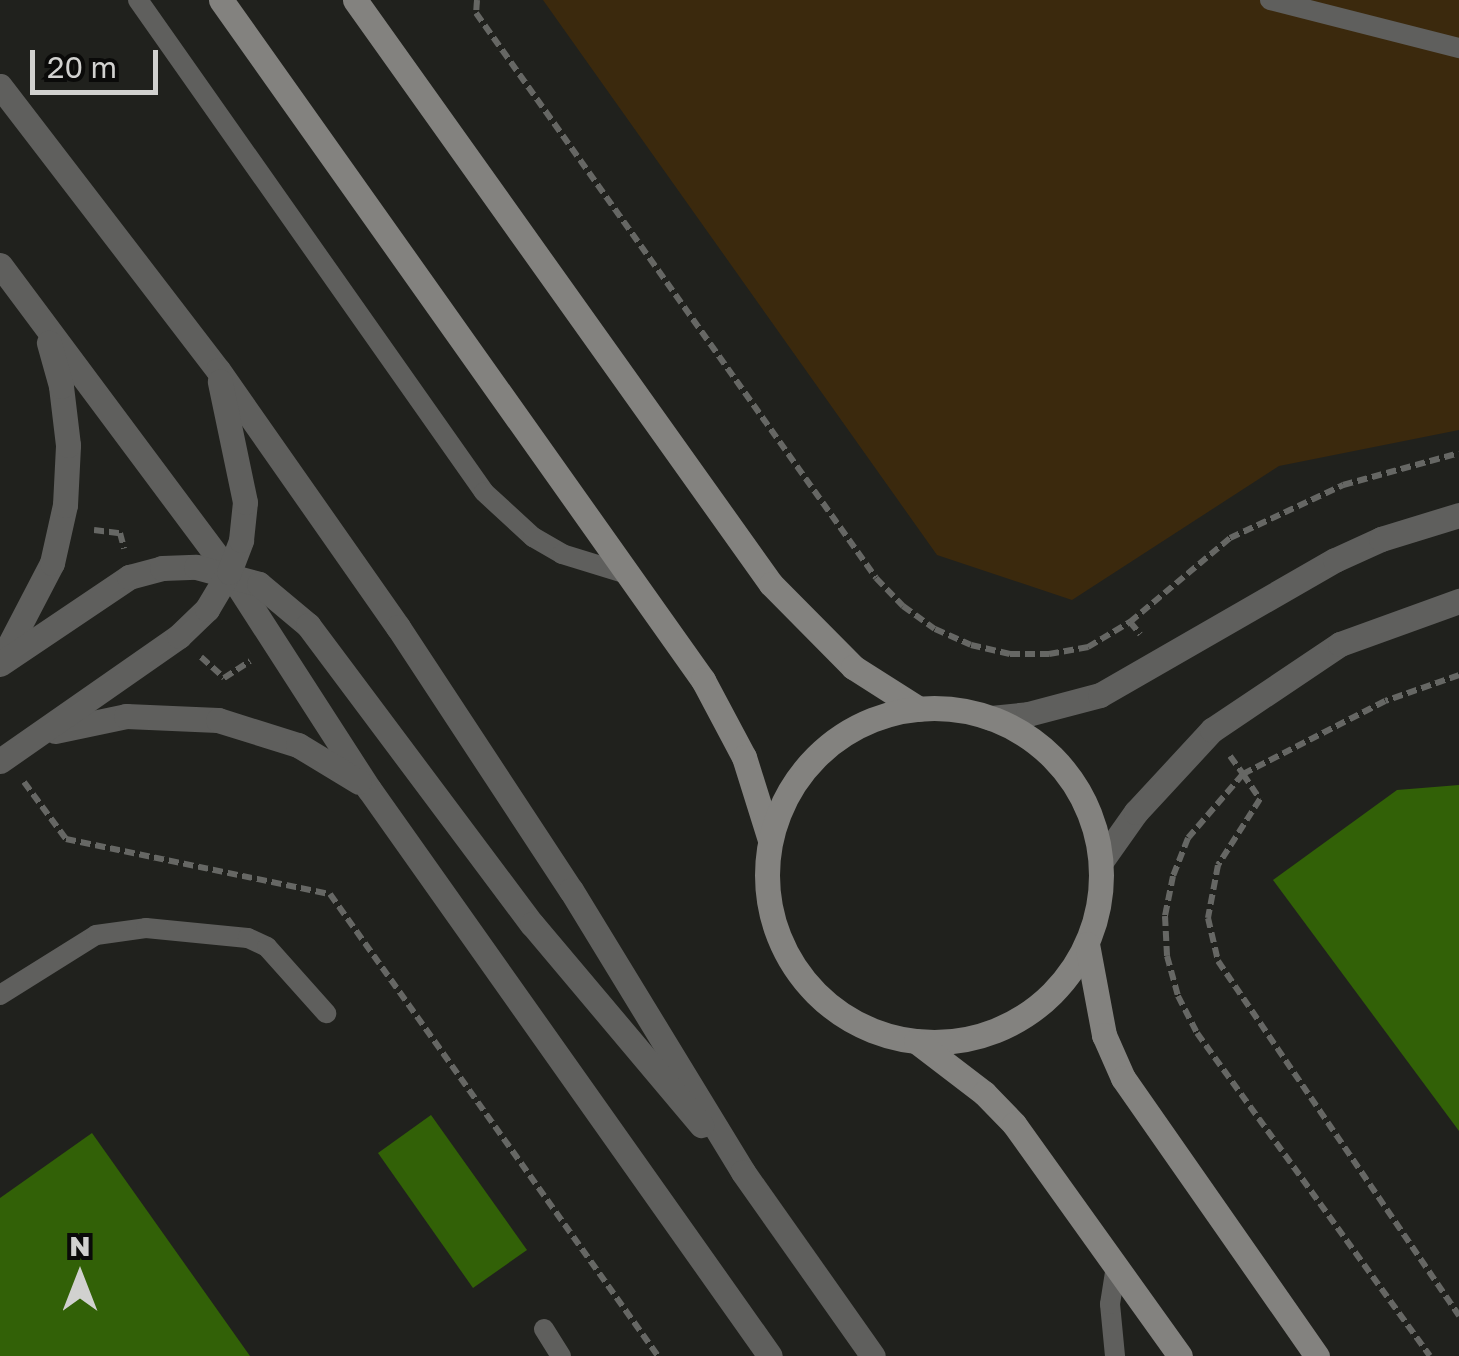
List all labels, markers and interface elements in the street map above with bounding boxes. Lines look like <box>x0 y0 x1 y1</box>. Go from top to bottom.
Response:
scale bar <box>35 30 162 92</box>
text: 20 m <box>47 49 117 85</box>
north arrow <box>30 1226 130 1326</box>
text: N <box>69 1229 91 1262</box>

